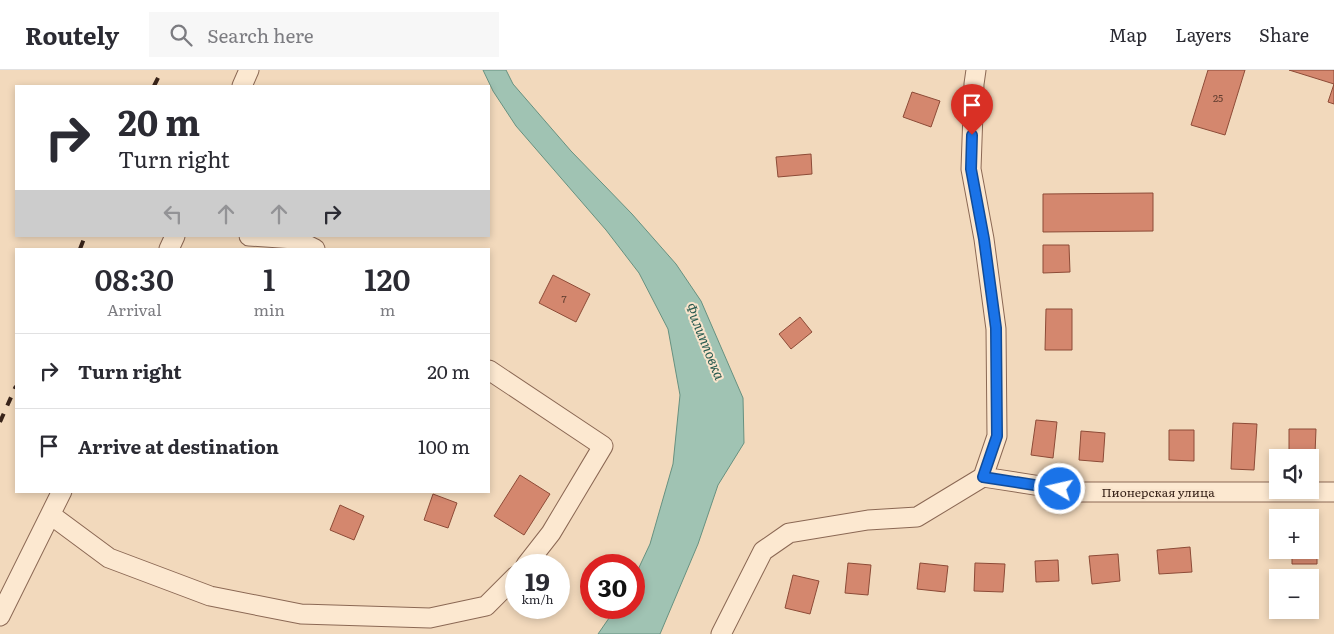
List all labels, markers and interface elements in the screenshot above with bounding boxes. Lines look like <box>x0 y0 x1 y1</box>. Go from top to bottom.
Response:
search box <box>149 12 499 57</box>
text: Routely <box>25 17 119 52</box>
icon: search <box>167 21 195 49</box>
text: Search here <box>207 21 314 49</box>
text: Map <box>1109 21 1147 48</box>
text: Layers <box>1175 21 1231 48</box>
text: Share <box>1259 21 1309 48</box>
pin <box>951 84 993 135</box>
house number: 25 <box>1213 90 1223 105</box>
icon: arrive <box>958 91 986 119</box>
text: 20 m <box>118 95 200 147</box>
icon: right <box>35 105 100 170</box>
text: Turn right <box>118 142 230 175</box>
icon: left <box>159 200 187 228</box>
icon: ahead <box>212 200 240 228</box>
icon: ahead <box>265 200 293 228</box>
icon: right <box>318 200 346 228</box>
text: 08:30 <box>95 256 174 300</box>
text: 1 <box>263 256 275 300</box>
text: 120 <box>364 256 410 300</box>
house number: 7 <box>561 291 567 306</box>
text: Arrival <box>107 297 162 321</box>
text: min <box>253 297 285 321</box>
text: m <box>380 297 395 321</box>
water label: Филипповка <box>682 300 730 382</box>
icon: right <box>35 357 63 385</box>
text: Turn right <box>78 357 182 385</box>
text: 20 m <box>427 357 470 385</box>
icon: arrive <box>35 432 63 460</box>
text: Arrive at destination <box>78 432 279 460</box>
text: 100 m <box>418 432 470 460</box>
map controls <box>1269 449 1319 619</box>
button: sound <box>1269 449 1319 499</box>
position arrow <box>1033 462 1085 514</box>
street label: Пионерская улица <box>1101 483 1215 501</box>
button: + <box>1269 509 1319 559</box>
speed limit sign: 30 <box>580 554 645 619</box>
text: 19 <box>525 562 550 599</box>
button: − <box>1269 569 1319 619</box>
text: km/h <box>522 590 553 608</box>

